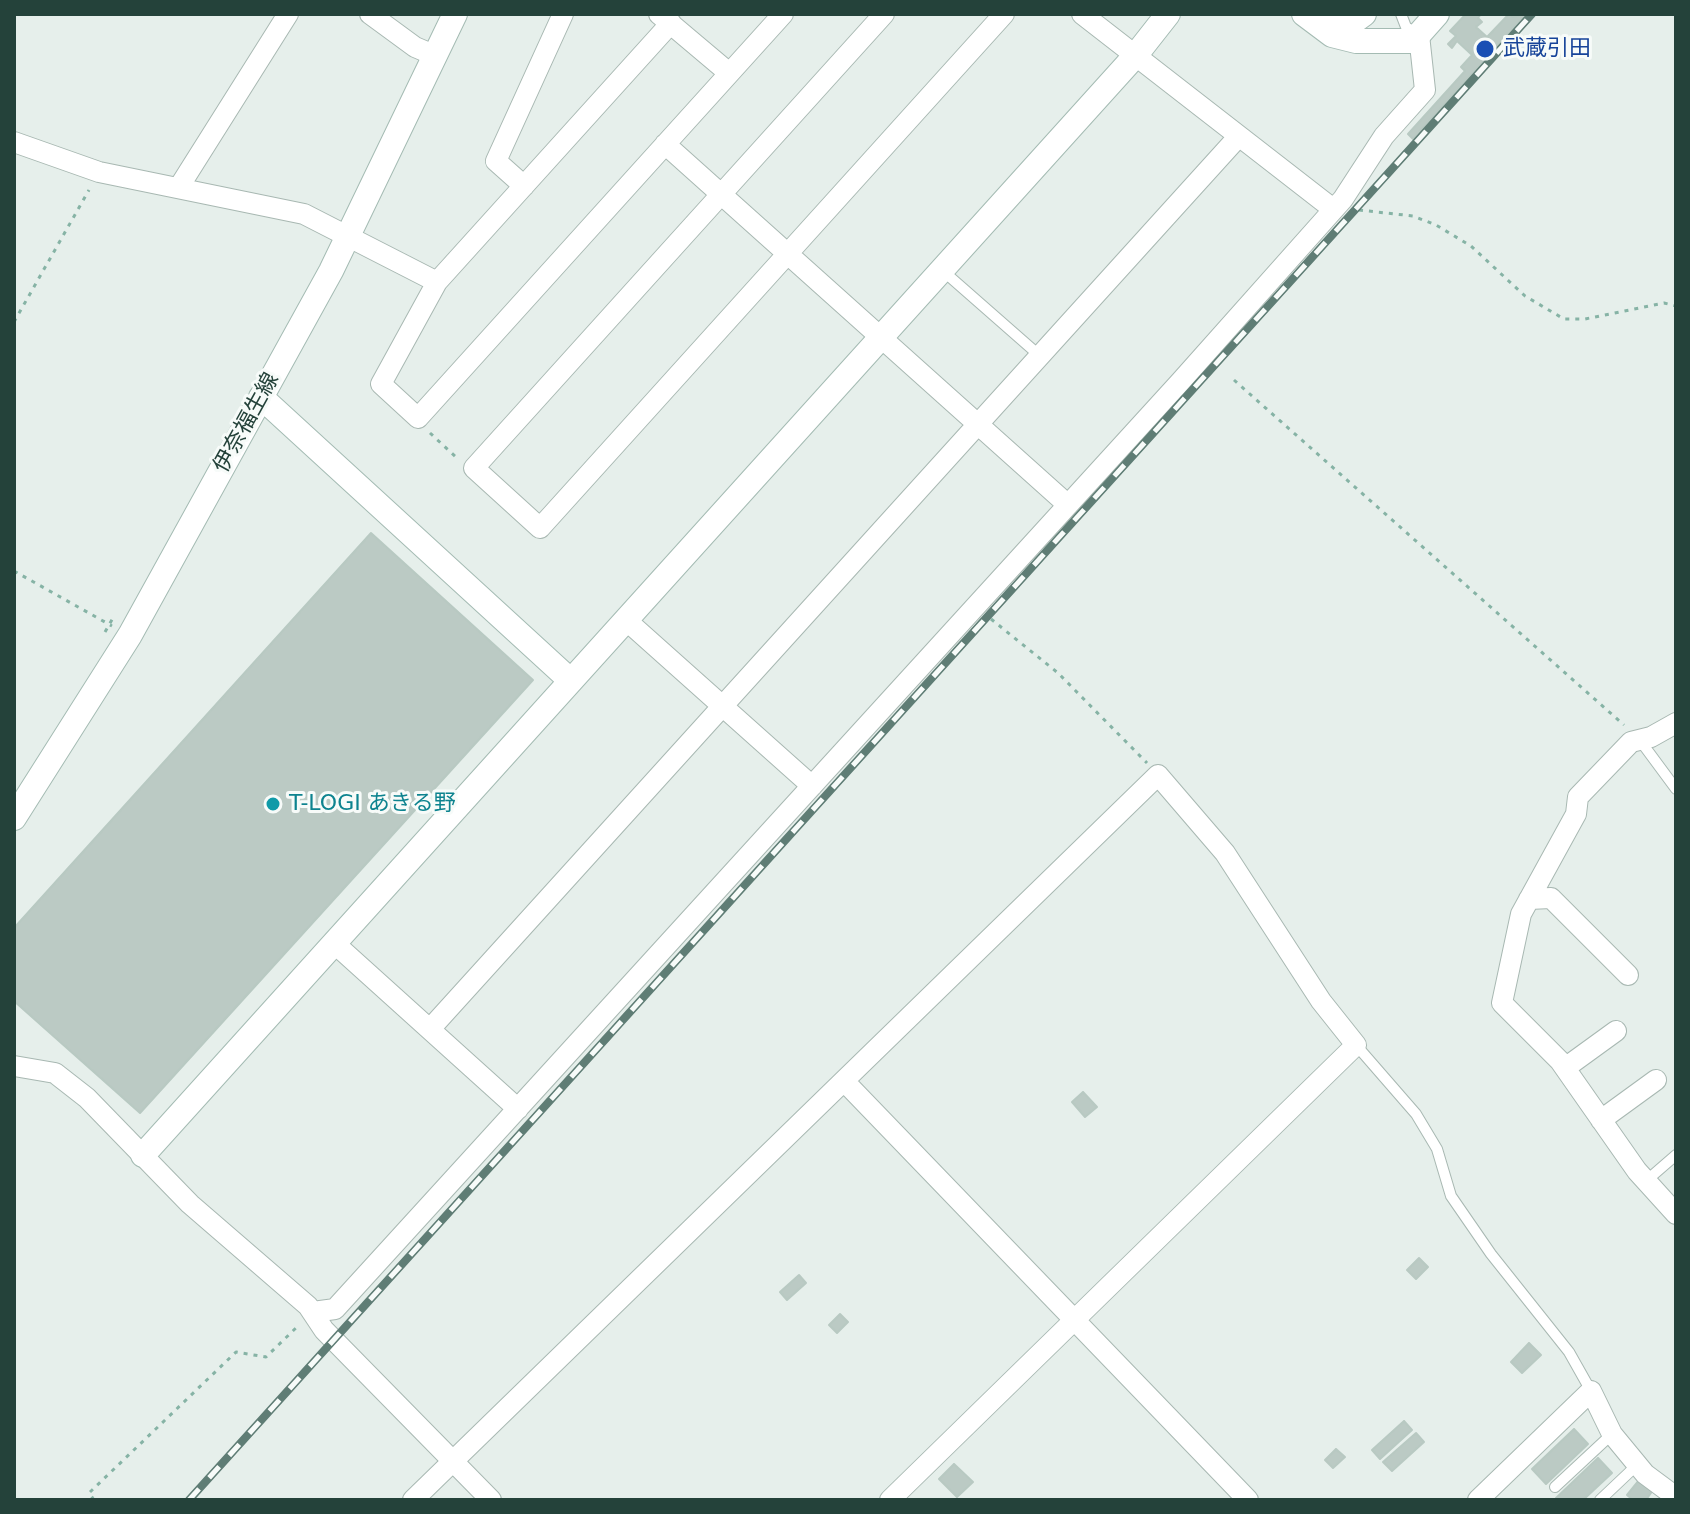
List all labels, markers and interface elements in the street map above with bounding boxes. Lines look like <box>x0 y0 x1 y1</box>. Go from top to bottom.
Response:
place label: 武蔵引田 <box>1503 36 1591 62</box>
marker: 武蔵引田 <box>1474 38 1496 60</box>
street label: 伊奈福生線 <box>209 368 285 478</box>
place label: T-LOGI あきる野 <box>289 791 456 817</box>
marker: T-LOGI あきる野 <box>264 795 282 813</box>

